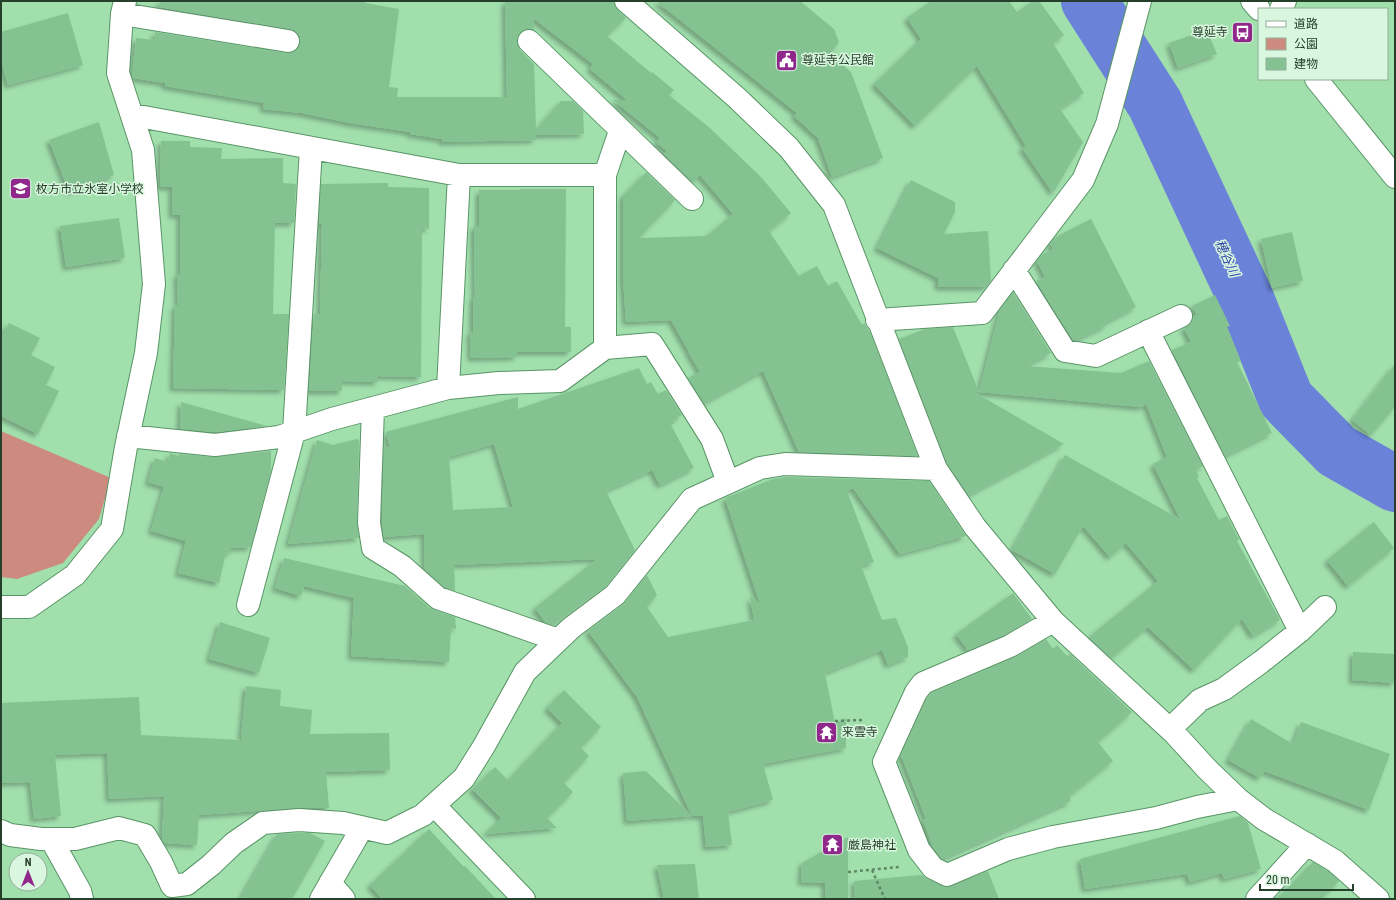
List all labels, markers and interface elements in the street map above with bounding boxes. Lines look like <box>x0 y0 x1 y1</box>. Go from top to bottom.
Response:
legend <box>1258 8 1388 80</box>
text: 道路 <box>1294 17 1318 31</box>
bus stop icon: 尊延寺 <box>1230 19 1256 45</box>
place label: 尊延寺 <box>1192 25 1228 39</box>
text: 公園 <box>1294 37 1318 51</box>
public building icon: 尊延寺公民館 <box>773 47 799 73</box>
place label: 尊延寺公民館 <box>802 53 874 67</box>
text: 建物 <box>1294 57 1318 71</box>
school or university icon: 枚方市立氷室小学校 <box>7 176 33 202</box>
place label: 枚方市立氷室小学校 <box>36 182 144 196</box>
water label: 穂谷川 <box>1212 237 1243 281</box>
temple icon: 来雲寺 <box>814 719 840 745</box>
place label: 来雲寺 <box>842 725 878 739</box>
temple icon: 厳島神社 <box>820 832 846 858</box>
place label: 厳島神社 <box>848 838 896 852</box>
north arrow <box>8 852 48 892</box>
text: N <box>25 856 32 869</box>
scale bar <box>1260 866 1353 892</box>
text: 20 m <box>1266 873 1290 887</box>

